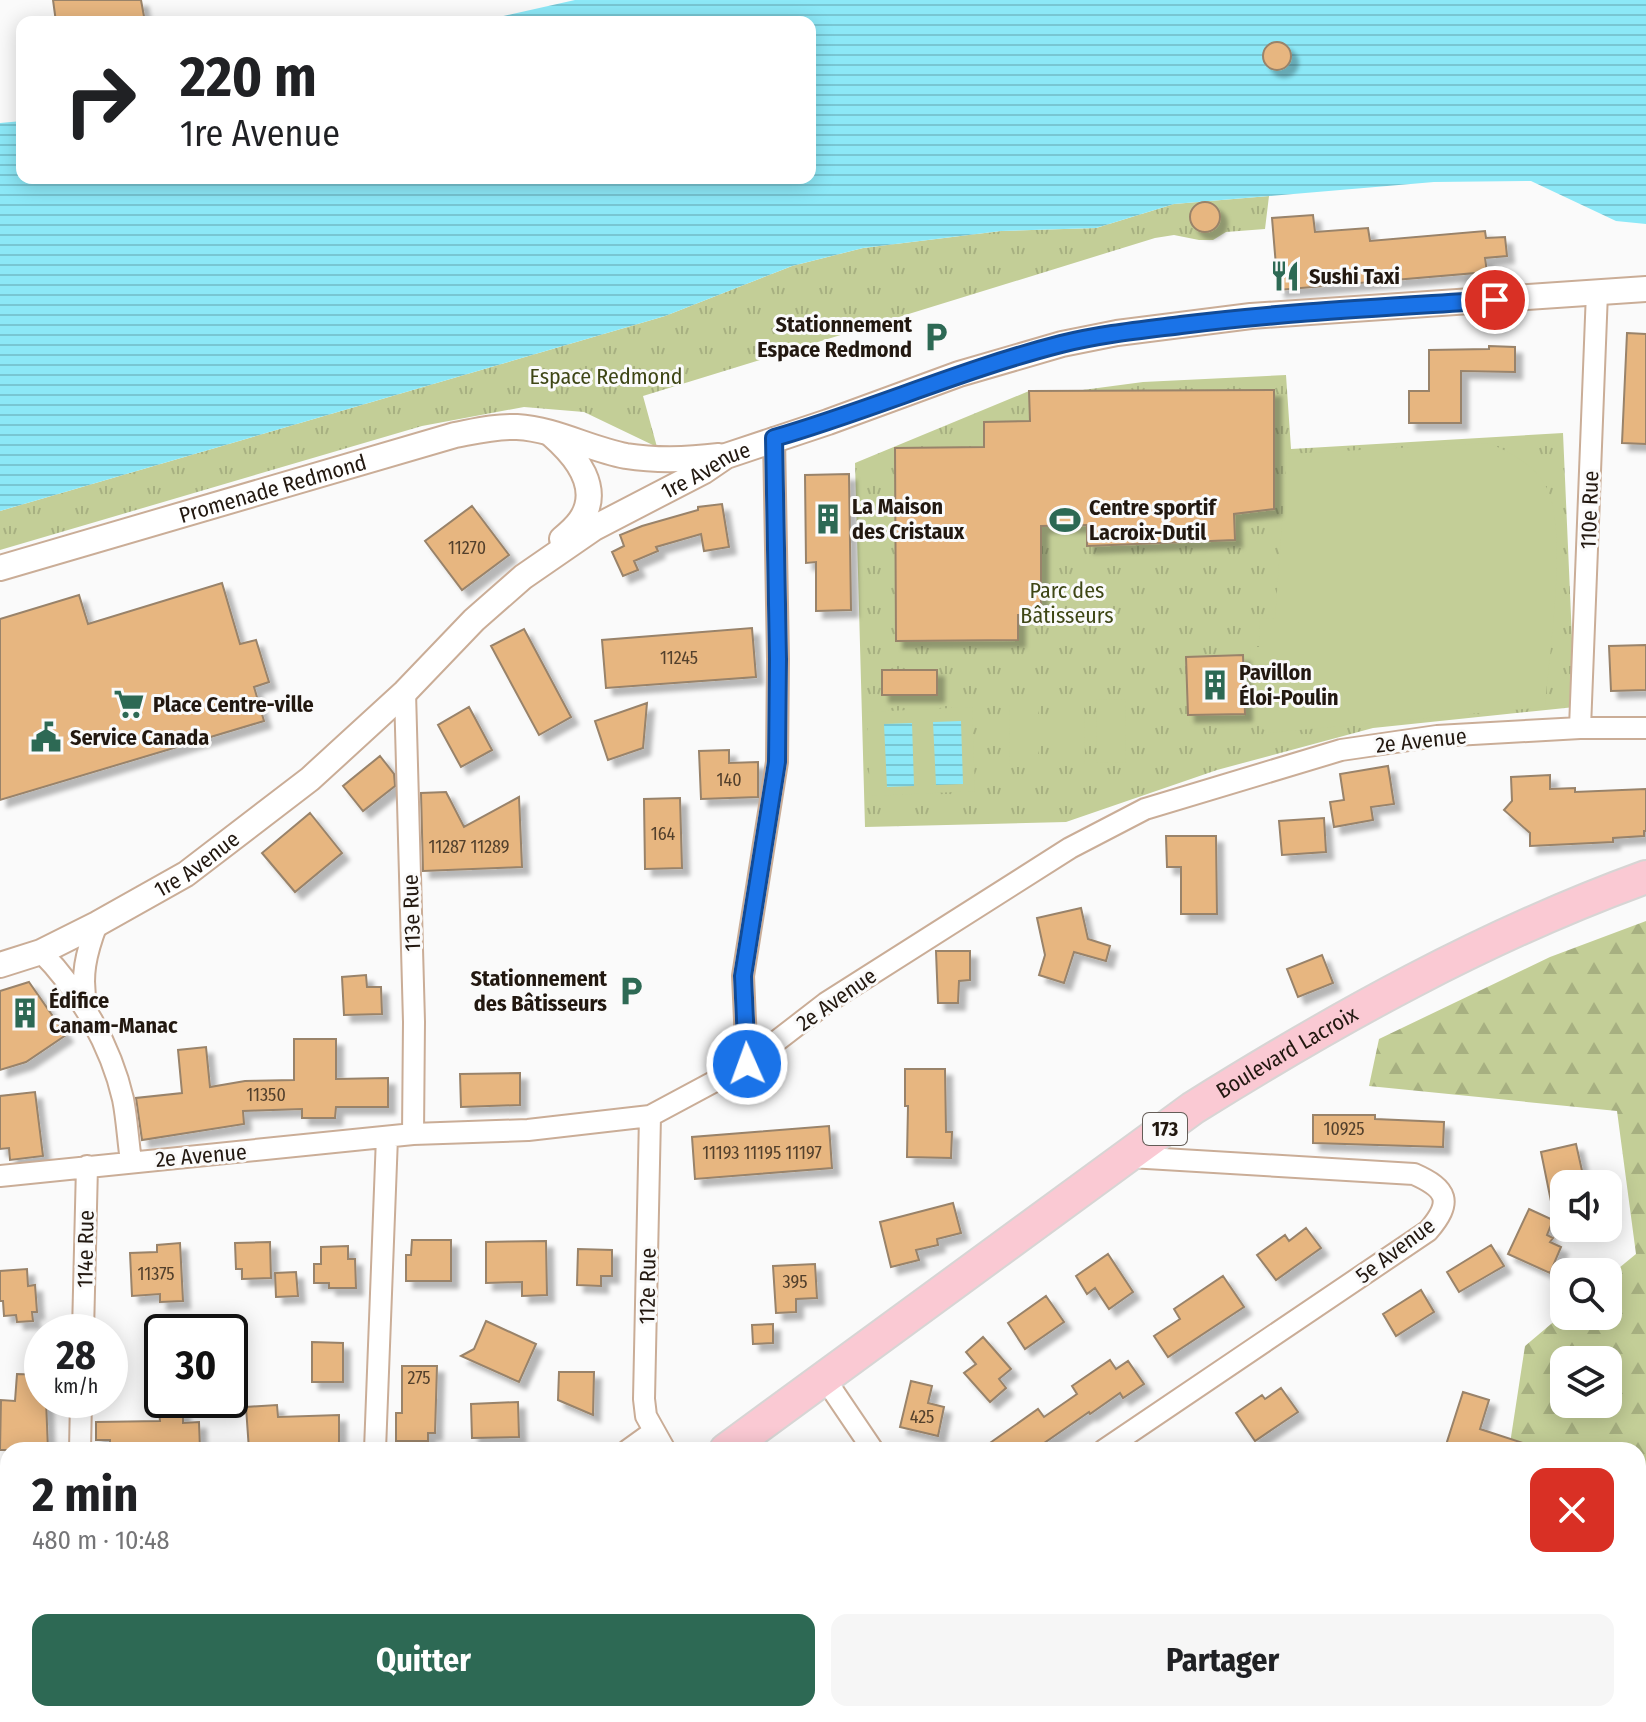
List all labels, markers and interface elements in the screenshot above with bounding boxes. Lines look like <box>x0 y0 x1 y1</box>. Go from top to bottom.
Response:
text: 220 m <box>180 44 317 111</box>
icon: right <box>48 48 152 152</box>
text: 1re Avenue <box>180 112 340 156</box>
restaurant icon: Sushi Taxi <box>1268 259 1302 293</box>
place label: Sushi Taxi <box>1309 263 1400 290</box>
pin <box>1461 266 1529 334</box>
icon: arrive <box>1473 278 1517 322</box>
place label: Stationnement Espace Redmond <box>757 311 912 363</box>
parking icon: Stationnement Espace Redmond <box>919 320 953 354</box>
park label: Espace Redmond <box>529 363 683 390</box>
street label: 1re Avenue <box>657 436 754 505</box>
street label: Promenade Redmond <box>176 449 370 529</box>
street label: 110e Rue <box>1575 470 1604 550</box>
place label: La Maison des Cristaux <box>852 493 965 545</box>
place label: Centre sportif Lacroix-Dutil <box>1089 494 1218 546</box>
building icon: La Maison des Cristaux <box>811 502 845 536</box>
sports icon: Centre sportif Lacroix-Dutil <box>1048 503 1082 537</box>
house number: 11270 <box>448 537 486 559</box>
park label: Parc des Bâtisseurs <box>1020 577 1114 629</box>
house number: 11245 <box>660 647 698 669</box>
place label: Pavillon Éloi-Poulin <box>1239 659 1339 711</box>
building icon: Pavillon Éloi-Poulin <box>1198 668 1232 702</box>
supermarket icon: Place Centre-ville <box>112 687 146 721</box>
place label: Place Centre-ville <box>153 691 314 718</box>
public building icon: Service Canada <box>29 720 63 754</box>
street label: 2e Avenue <box>1374 722 1468 759</box>
place label: Service Canada <box>70 724 209 751</box>
house number: 140 <box>716 769 742 791</box>
house number: 164 <box>651 823 676 845</box>
street label: 1re Avenue <box>149 825 245 903</box>
house number: 11287 11289 <box>428 836 510 858</box>
street label: 113e Rue <box>397 874 426 952</box>
street label: 2e Avenue <box>791 962 881 1037</box>
place label: Stationnement des Bâtisseurs <box>471 965 607 1017</box>
parking icon: Stationnement des Bâtisseurs <box>614 974 648 1008</box>
place label: Édifice Canam-Manac <box>49 987 178 1039</box>
building icon: Édifice Canam-Manac <box>8 996 42 1030</box>
street label: Boulevard Lacroix <box>1211 1000 1363 1104</box>
position arrow <box>705 1022 789 1106</box>
house number: 11350 <box>246 1084 286 1106</box>
road number: 173 <box>1143 1113 1187 1145</box>
house number: 10925 <box>1324 1118 1364 1140</box>
street label: 2e Avenue <box>154 1138 248 1173</box>
house number: 11193 11195 11197 <box>702 1142 822 1164</box>
map controls <box>1550 1170 1622 1418</box>
button: sound <box>1550 1170 1622 1242</box>
street label: 114e Rue <box>71 1210 100 1288</box>
street label: 5e Avenue <box>1350 1212 1440 1289</box>
street label: 112e Rue <box>633 1248 662 1325</box>
button: search <box>1550 1258 1622 1330</box>
house number: 11375 <box>137 1263 175 1285</box>
house number: 395 <box>783 1271 807 1293</box>
speed limit sign: 30 <box>144 1314 248 1418</box>
text: 28 <box>56 1332 96 1380</box>
button: layers <box>1550 1346 1622 1418</box>
house number: 275 <box>407 1367 431 1389</box>
text: km/h <box>54 1374 98 1398</box>
house number: 425 <box>910 1406 934 1428</box>
text: 2 min <box>32 1466 138 1524</box>
button: close <box>1530 1468 1614 1552</box>
text: 480 m · 10:48 <box>32 1525 170 1556</box>
button: Quitter <box>32 1614 815 1706</box>
button: Partager <box>831 1614 1614 1706</box>

